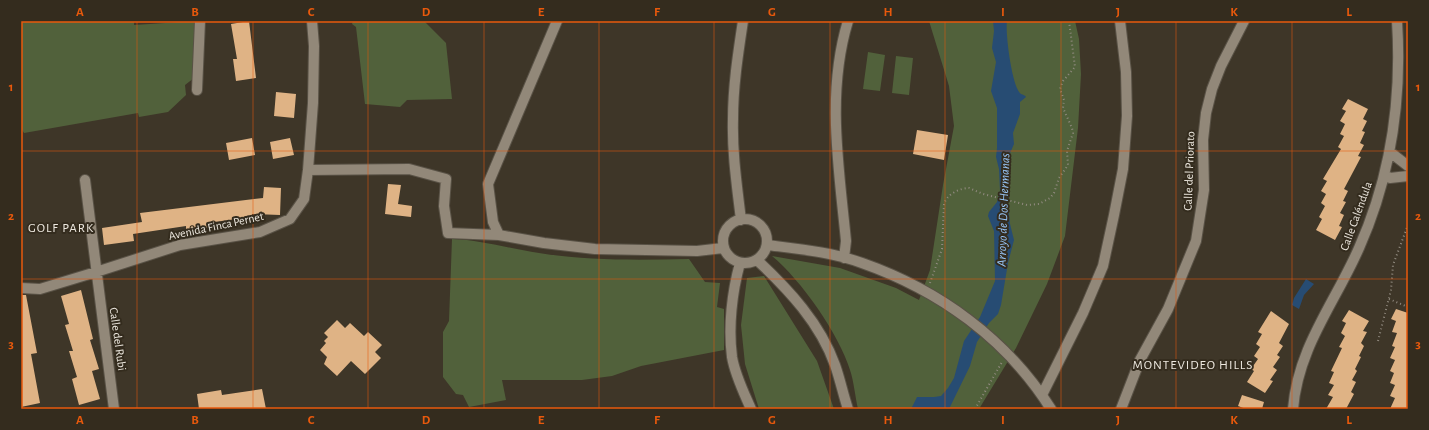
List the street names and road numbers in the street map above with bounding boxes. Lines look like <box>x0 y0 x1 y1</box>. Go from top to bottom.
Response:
street label: Calle del Priorato <box>1182 131 1196 211</box>
street label: Calle Caléndula <box>1338 179 1374 252</box>
street label: Avenida Finca Pernet <box>167 210 265 242</box>
street label: Calle del Rubi <box>108 307 128 371</box>

